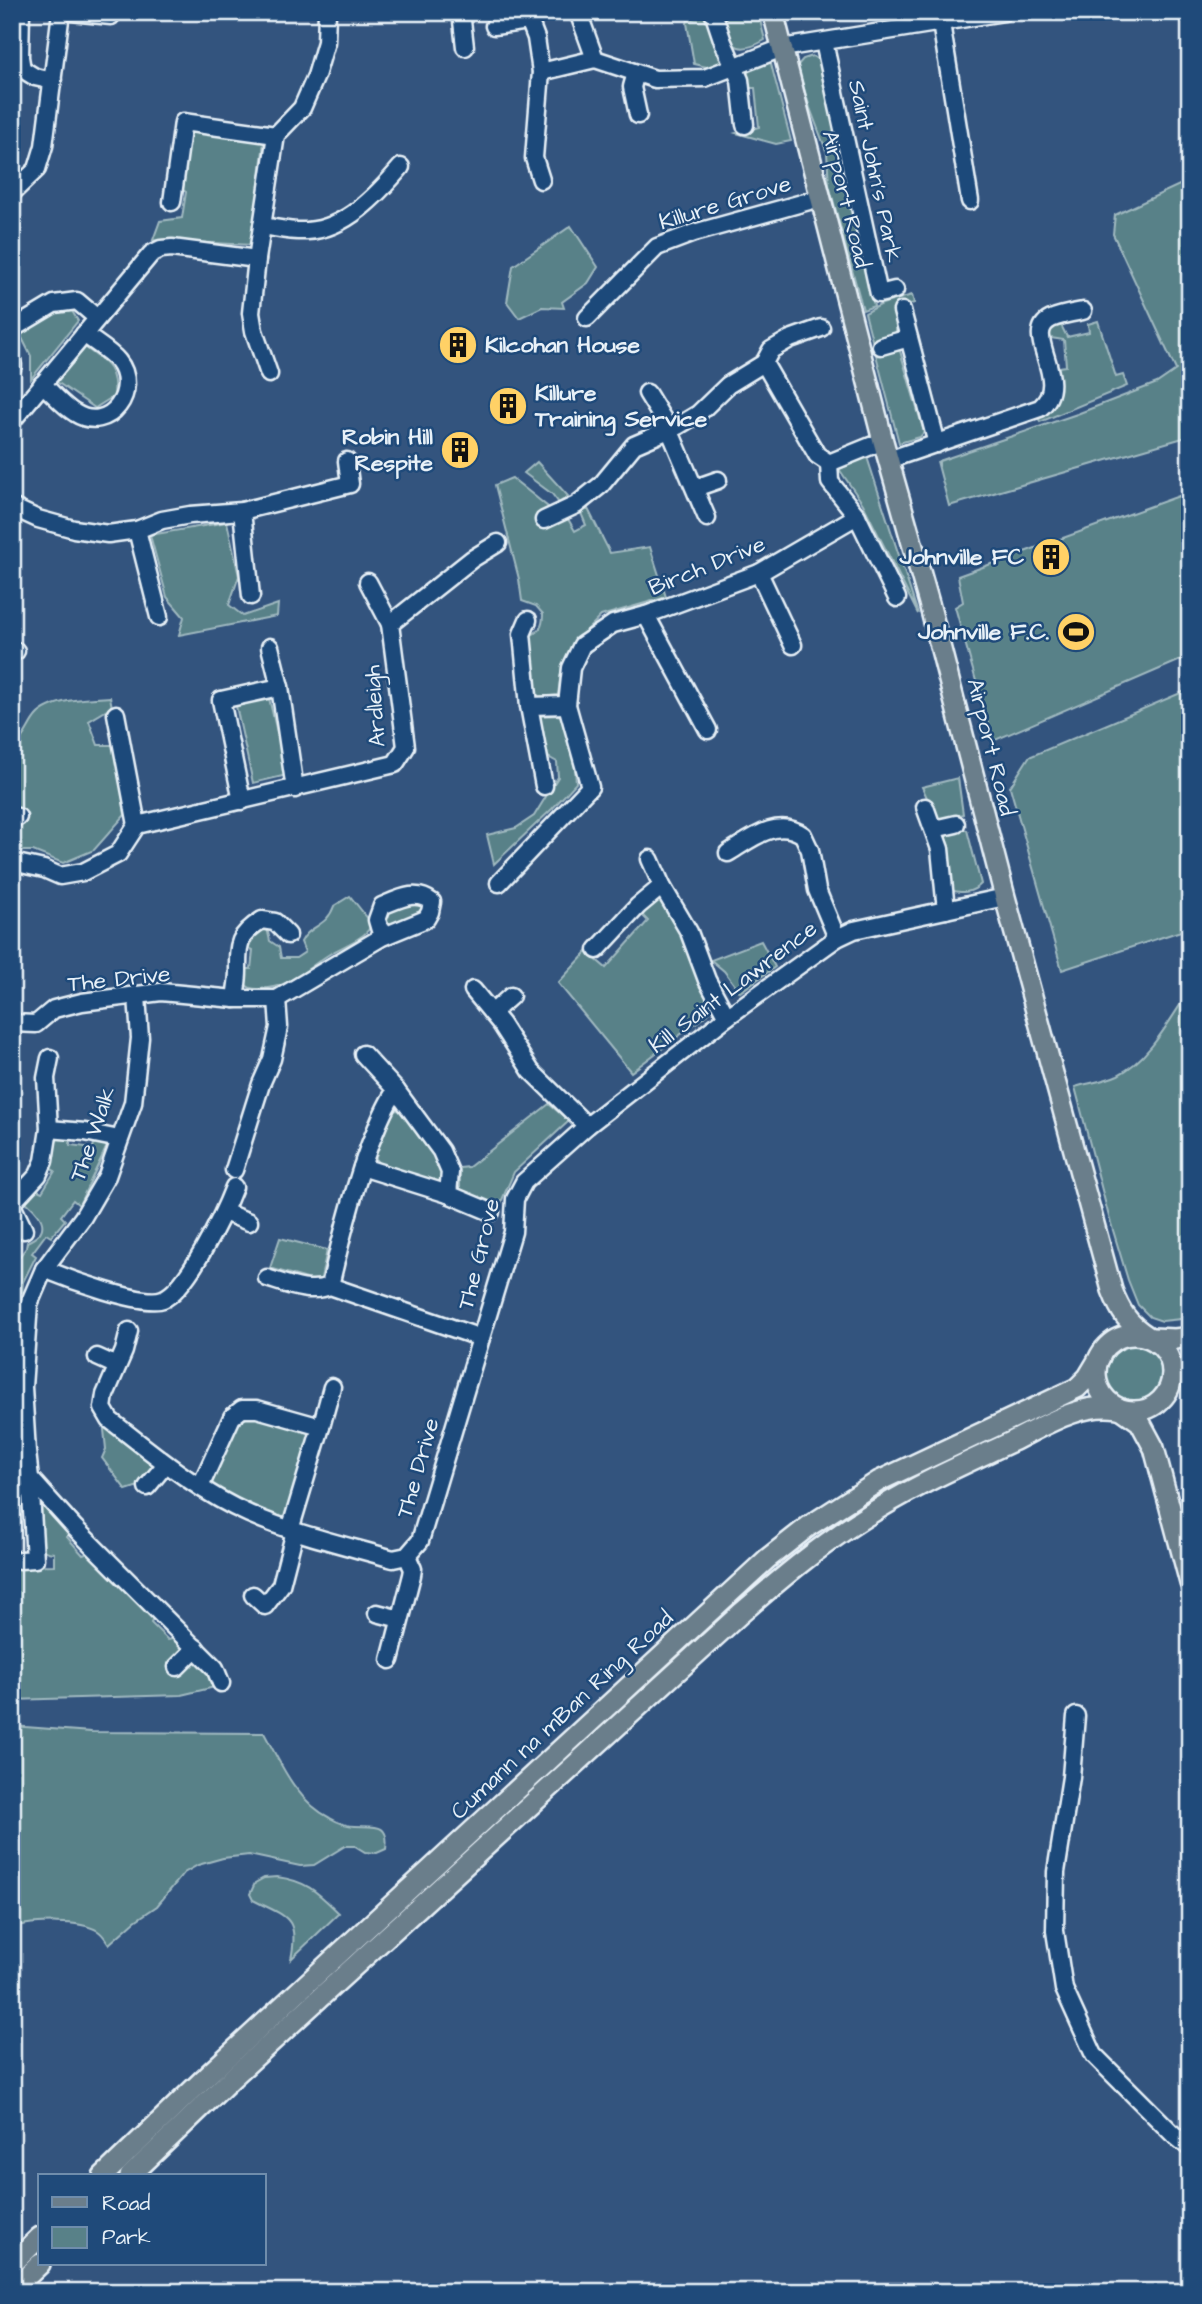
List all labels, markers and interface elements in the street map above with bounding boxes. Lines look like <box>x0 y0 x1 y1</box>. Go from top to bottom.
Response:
street label: Saint John's Park <box>840 77 910 265</box>
street label: Airport Road <box>813 127 879 271</box>
street label: Killure Grove <box>655 168 795 238</box>
building icon: Kilcohan House <box>437 324 479 366</box>
place label: Kilcohan House <box>485 329 640 361</box>
place label: Killure Training Service <box>534 377 708 436</box>
building icon: Killure Training Service <box>487 385 529 427</box>
place label: Robin Hill Respite <box>342 421 434 479</box>
building icon: Robin Hill Respite <box>439 429 481 471</box>
street label: Birch Drive <box>644 528 770 604</box>
building icon: Johnville FC <box>1030 536 1072 578</box>
place label: Johnville FC <box>898 541 1025 573</box>
sports icon: Johnville F.C. <box>1055 611 1097 653</box>
place label: Johnville F.C. <box>917 616 1049 648</box>
street label: Ardleigh <box>356 663 395 748</box>
street label: Airport Road <box>958 675 1024 819</box>
street label: Kill Saint Lawrence <box>642 913 824 1061</box>
street label: The Drive <box>66 958 172 1000</box>
street label: The Walk <box>62 1082 124 1186</box>
street label: The Grove <box>450 1195 508 1313</box>
street label: The Drive <box>388 1414 448 1522</box>
street label: Cumann na mBan Ring Road <box>444 1603 681 1828</box>
legend <box>38 2174 266 2266</box>
text: Road <box>102 2189 150 2218</box>
text: Park <box>102 2223 151 2252</box>

